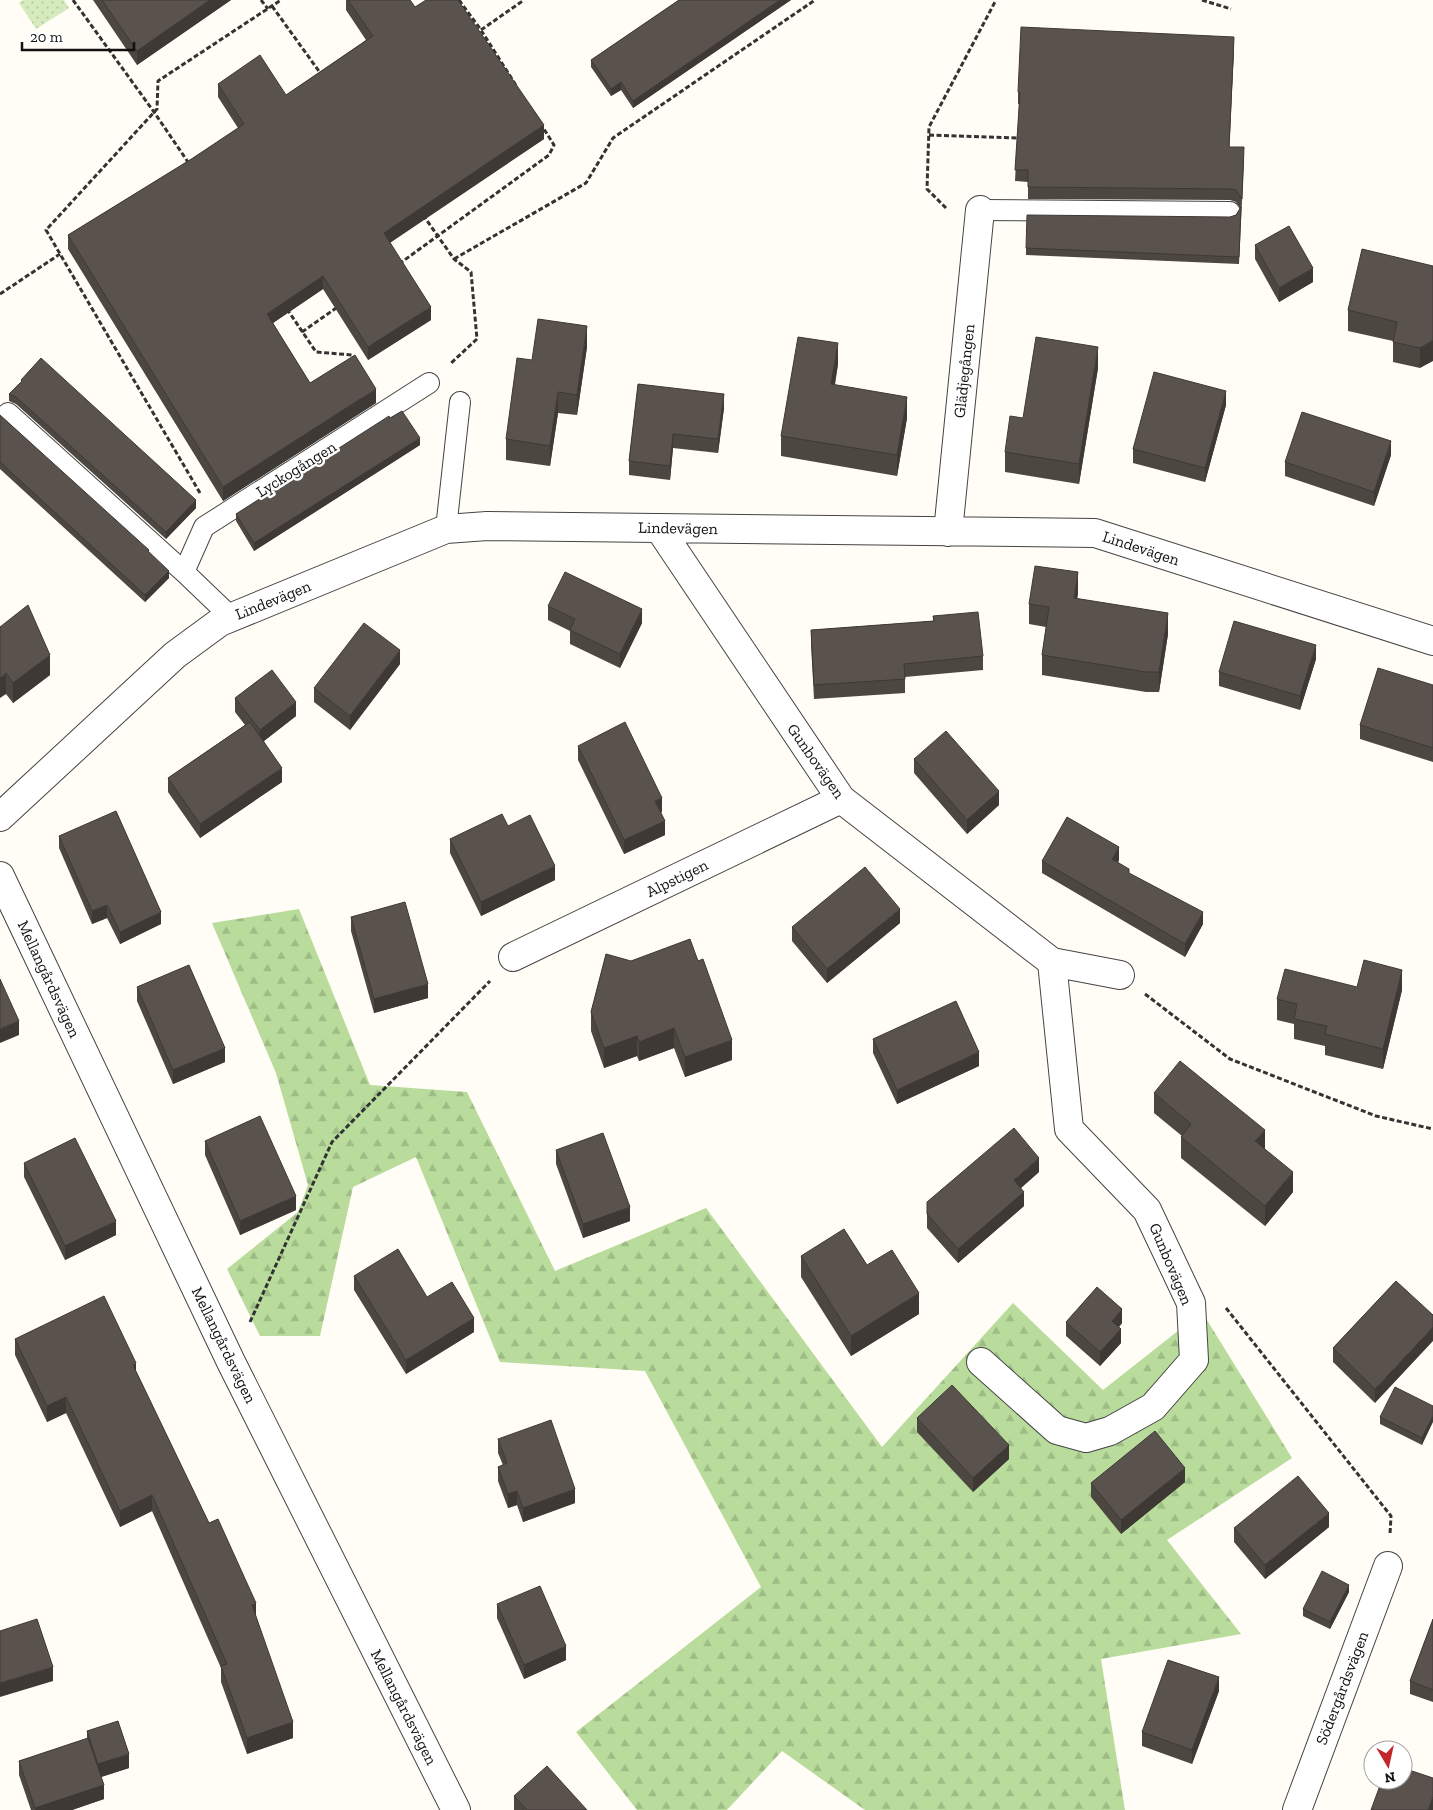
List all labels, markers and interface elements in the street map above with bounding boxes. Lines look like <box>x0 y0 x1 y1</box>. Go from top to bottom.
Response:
scale bar <box>22 20 135 52</box>
text: 20 m <box>30 28 63 46</box>
street label: Glädjegången <box>950 322 978 419</box>
street label: Lyckogången <box>252 436 340 501</box>
street label: Lindevägen <box>638 518 719 538</box>
street label: Lindevägen <box>1100 527 1183 570</box>
street label: Lindevägen <box>232 576 314 624</box>
street label: Gunbovägen <box>783 720 849 803</box>
street label: Alpstigen <box>643 855 712 901</box>
street label: Mellangårdsvägen <box>14 917 85 1041</box>
street label: Gunbovägen <box>1145 1220 1197 1309</box>
street label: Mellangårdsvägen <box>188 1284 261 1407</box>
street label: Södergårdsvägen <box>1312 1628 1373 1747</box>
street label: Mellangårdsvägen <box>367 1646 442 1769</box>
north arrow <box>1363 1740 1413 1790</box>
text: N <box>1383 1768 1397 1787</box>

